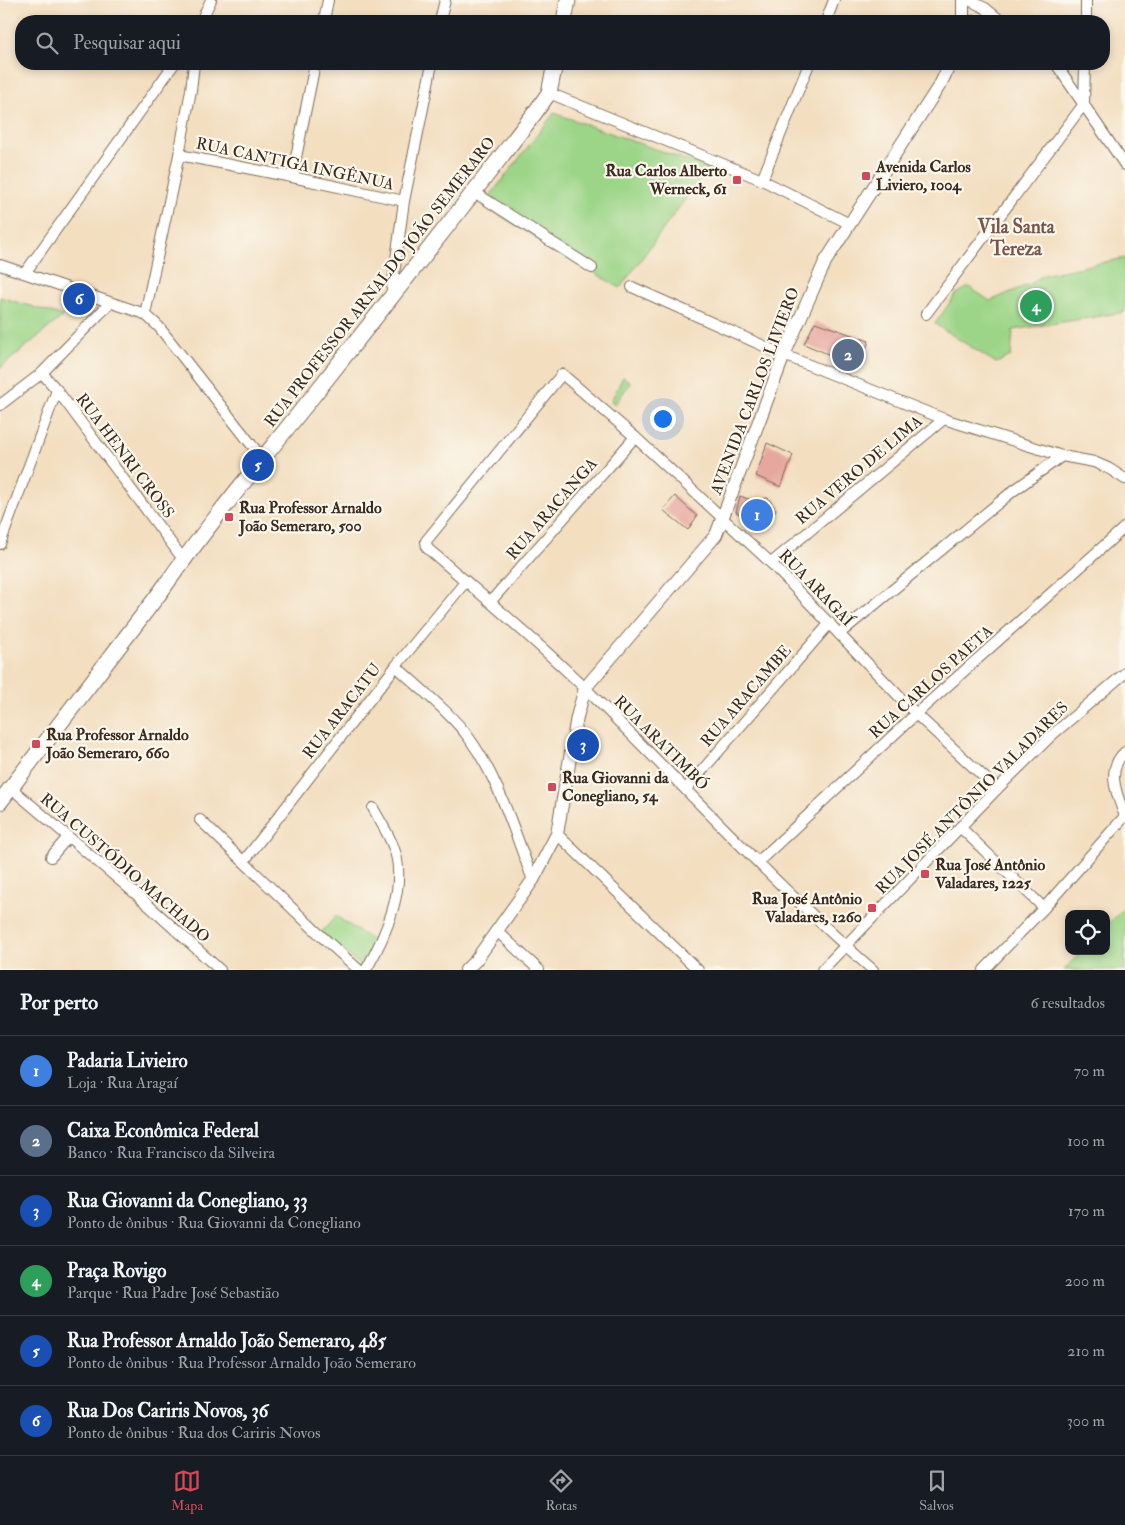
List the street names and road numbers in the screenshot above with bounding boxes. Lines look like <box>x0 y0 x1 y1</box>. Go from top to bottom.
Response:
street label: RUA CANTIGA INGÊNUA <box>194 133 396 195</box>
street label: RUA PROFESSOR ARNALDO JOÃO SEMERARO <box>260 133 501 432</box>
street label: AVENIDA CARLOS LIVIERO <box>706 284 804 499</box>
street label: RUA HENRI CROSS <box>71 390 179 522</box>
street label: RUA VERO DE LIMA <box>792 411 926 529</box>
street label: RUA ARACANGA <box>502 454 602 564</box>
street label: RUA ARAGAÍ <box>774 545 859 632</box>
street label: RUA CARLOS PAETA <box>865 621 997 743</box>
street label: RUA ARACAMBE <box>696 641 796 751</box>
street label: RUA ARACATU <box>298 659 386 763</box>
street label: RUA ARATIMBÓ <box>609 691 713 795</box>
street label: RUA JOSÉ ANTÔNIO VALADARES <box>871 697 1073 899</box>
street label: RUA CUSTÓDIO MACHADO <box>36 788 215 947</box>

